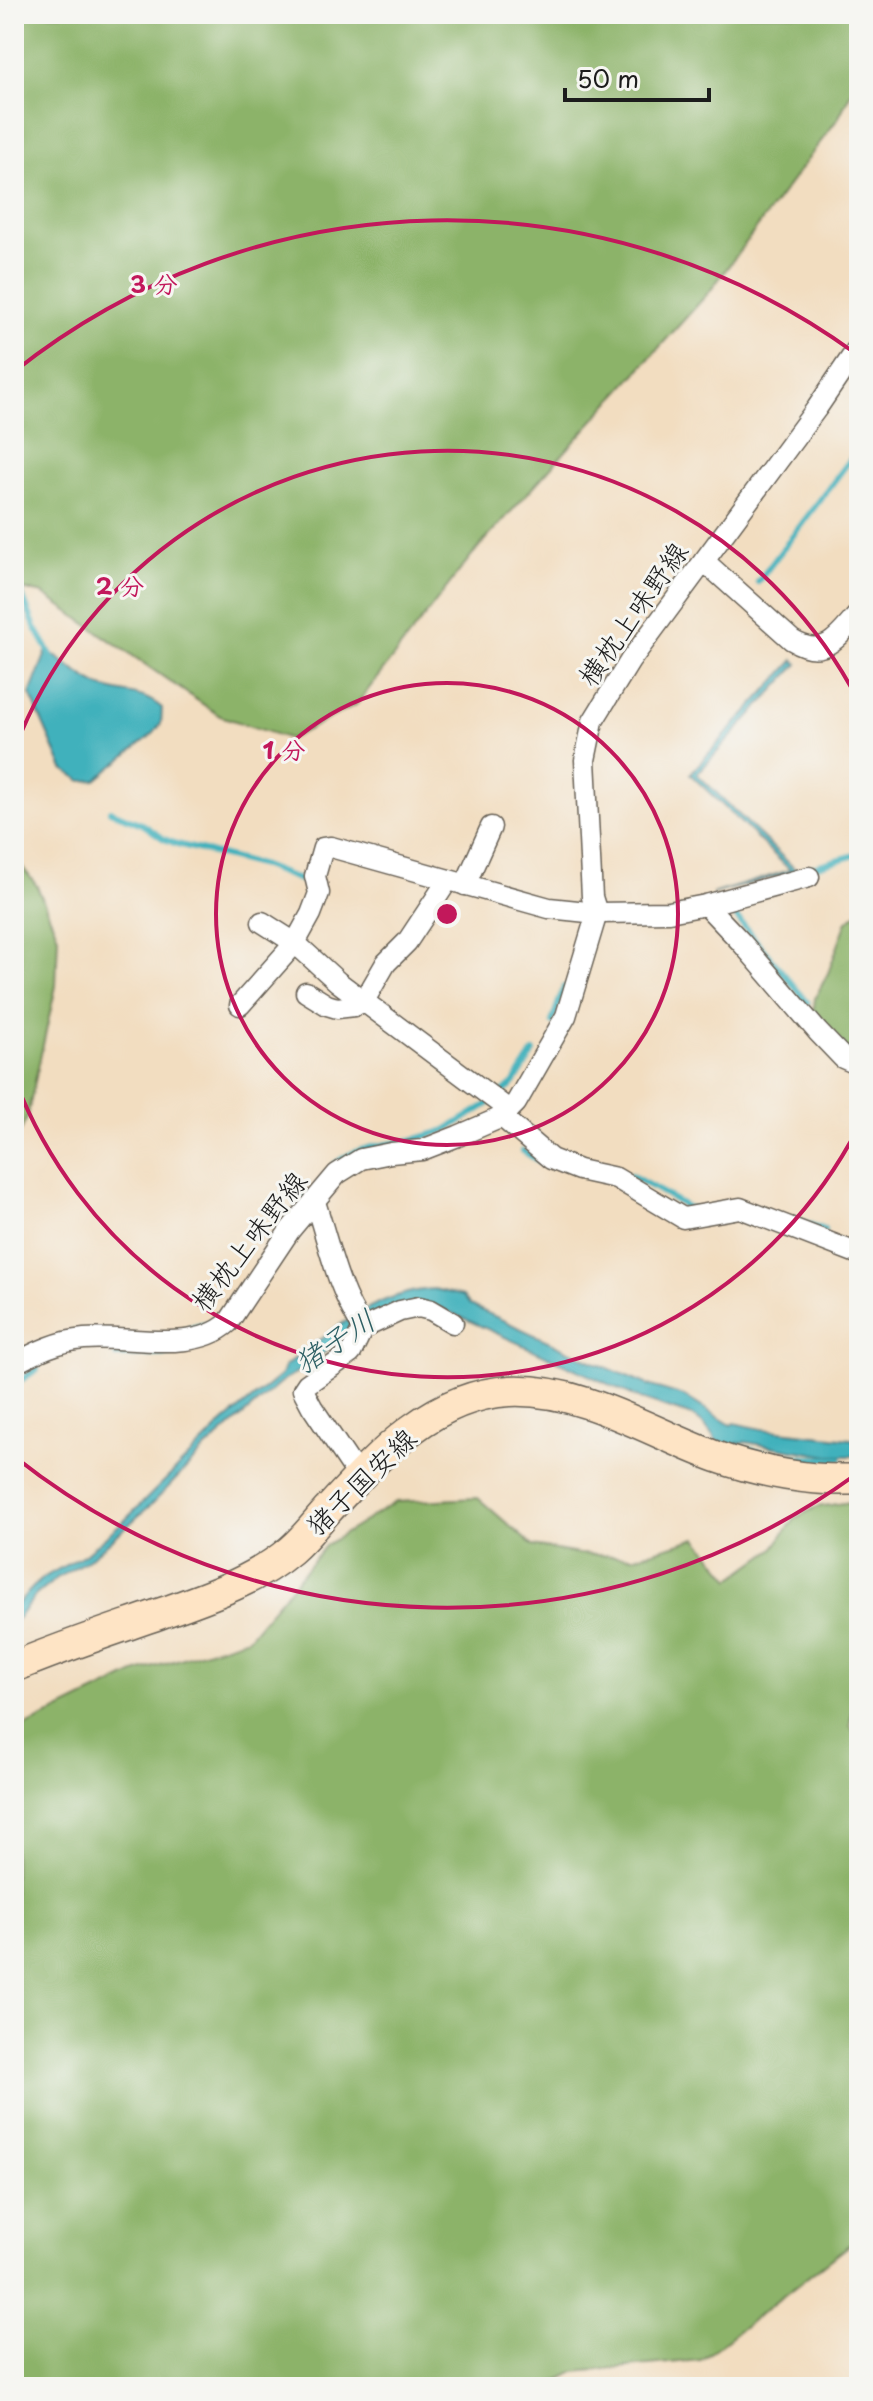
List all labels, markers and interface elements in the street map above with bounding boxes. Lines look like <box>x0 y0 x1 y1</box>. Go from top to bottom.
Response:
scale bar <box>565 52 709 102</box>
text: 50 m <box>577 60 639 96</box>
text: 3 分 <box>130 265 178 301</box>
street label: 横枕上味野線 <box>566 532 698 694</box>
text: 2 分 <box>96 567 144 603</box>
text: 1 分 <box>262 731 306 767</box>
centre of rings <box>433 900 461 928</box>
street label: 横枕上味野線 <box>179 1161 316 1320</box>
water label: 猪子川 <box>284 1297 384 1383</box>
street label: 猪子国安線 <box>295 1417 425 1545</box>

